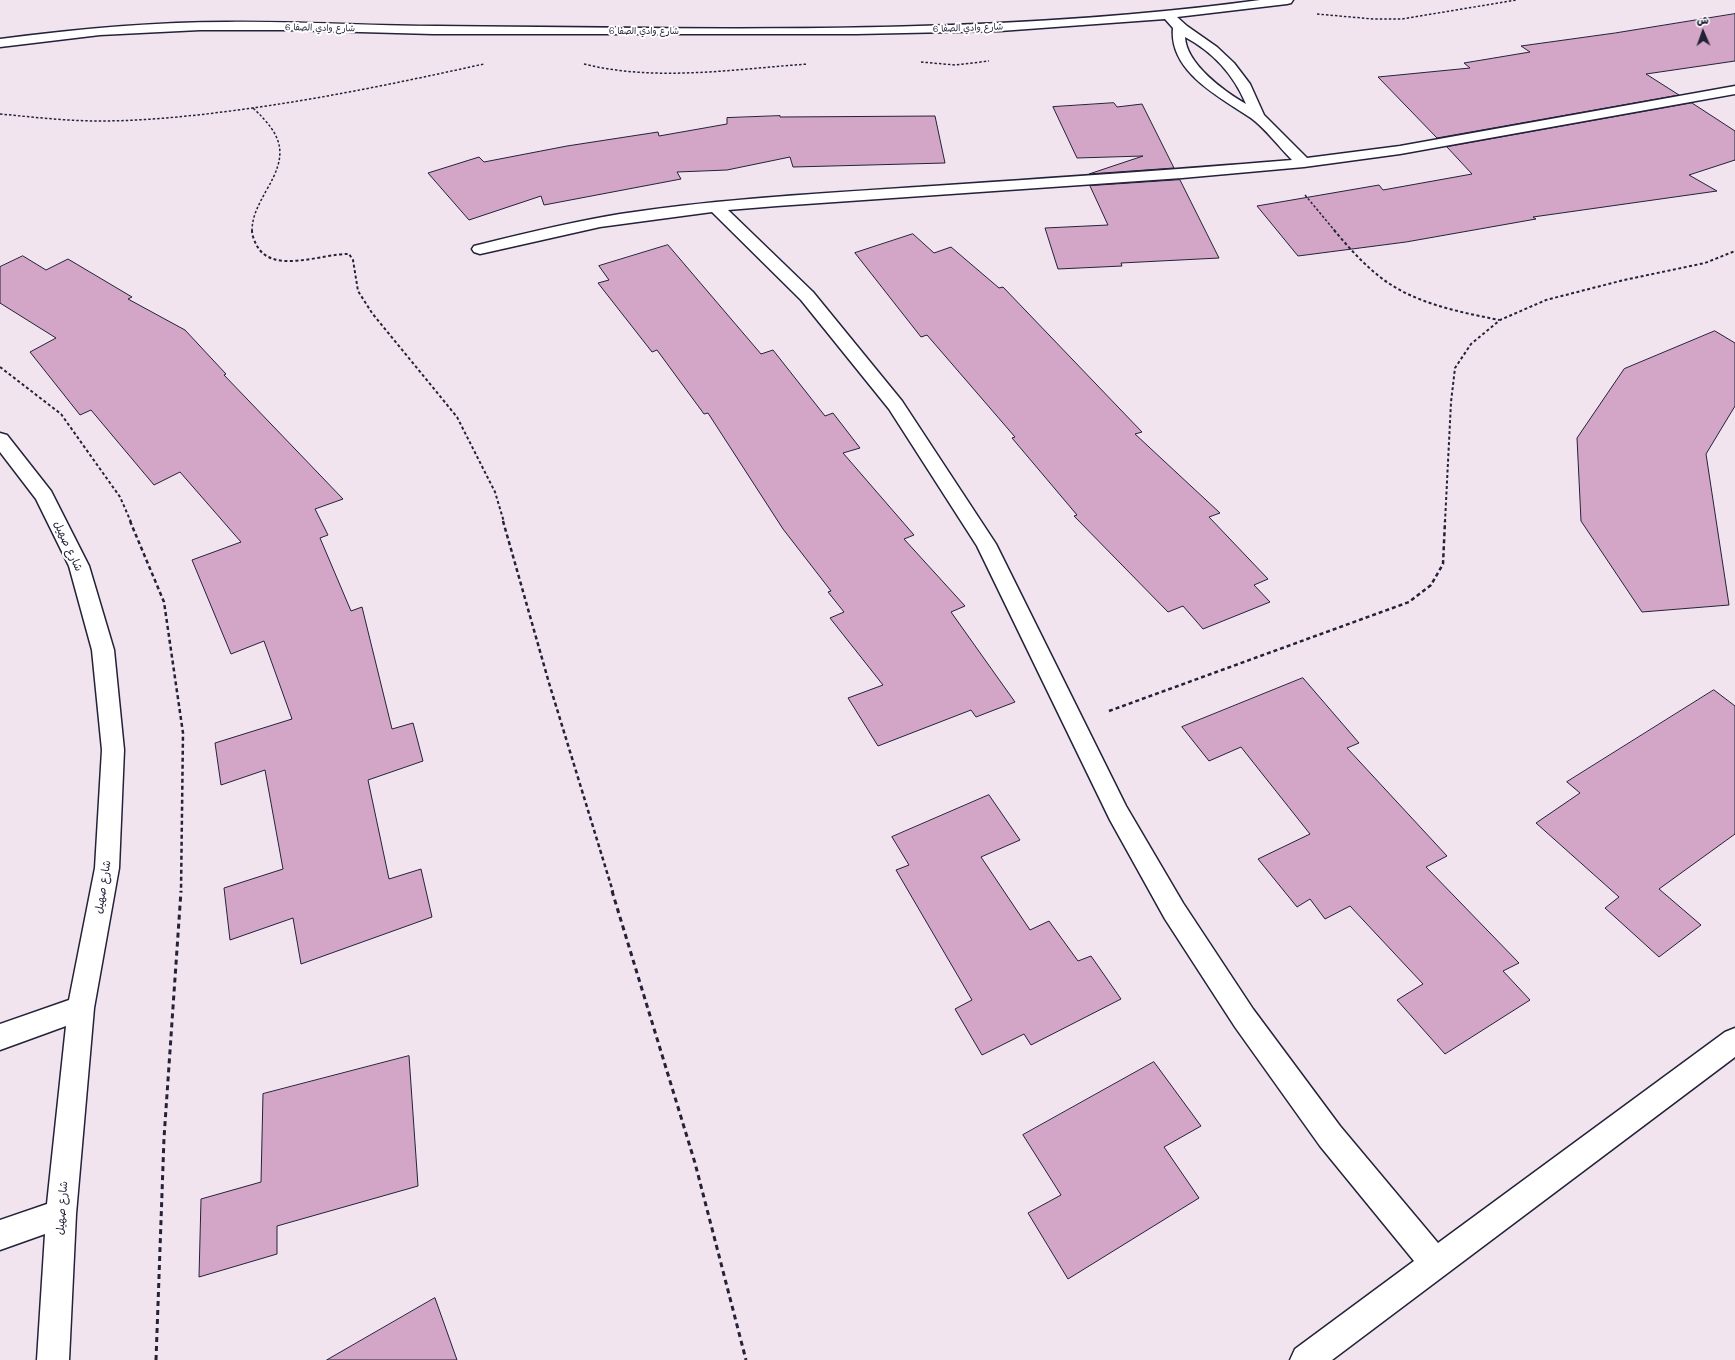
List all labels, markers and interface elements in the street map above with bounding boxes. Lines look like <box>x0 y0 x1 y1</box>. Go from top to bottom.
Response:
north arrow <box>1683 12 1723 52</box>
text: ش <box>1696 12 1709 27</box>
street label: شارع وادي الصفا 6 <box>933 21 1003 35</box>
street label: شارع وادي الصفا 6 <box>285 22 355 34</box>
street label: شارع وادي الصفا 6 <box>609 26 679 36</box>
street label: شارع صهيل <box>51 519 85 573</box>
street label: شارع صهيل <box>92 859 114 915</box>
street label: شارع صهيل <box>54 1181 70 1235</box>

